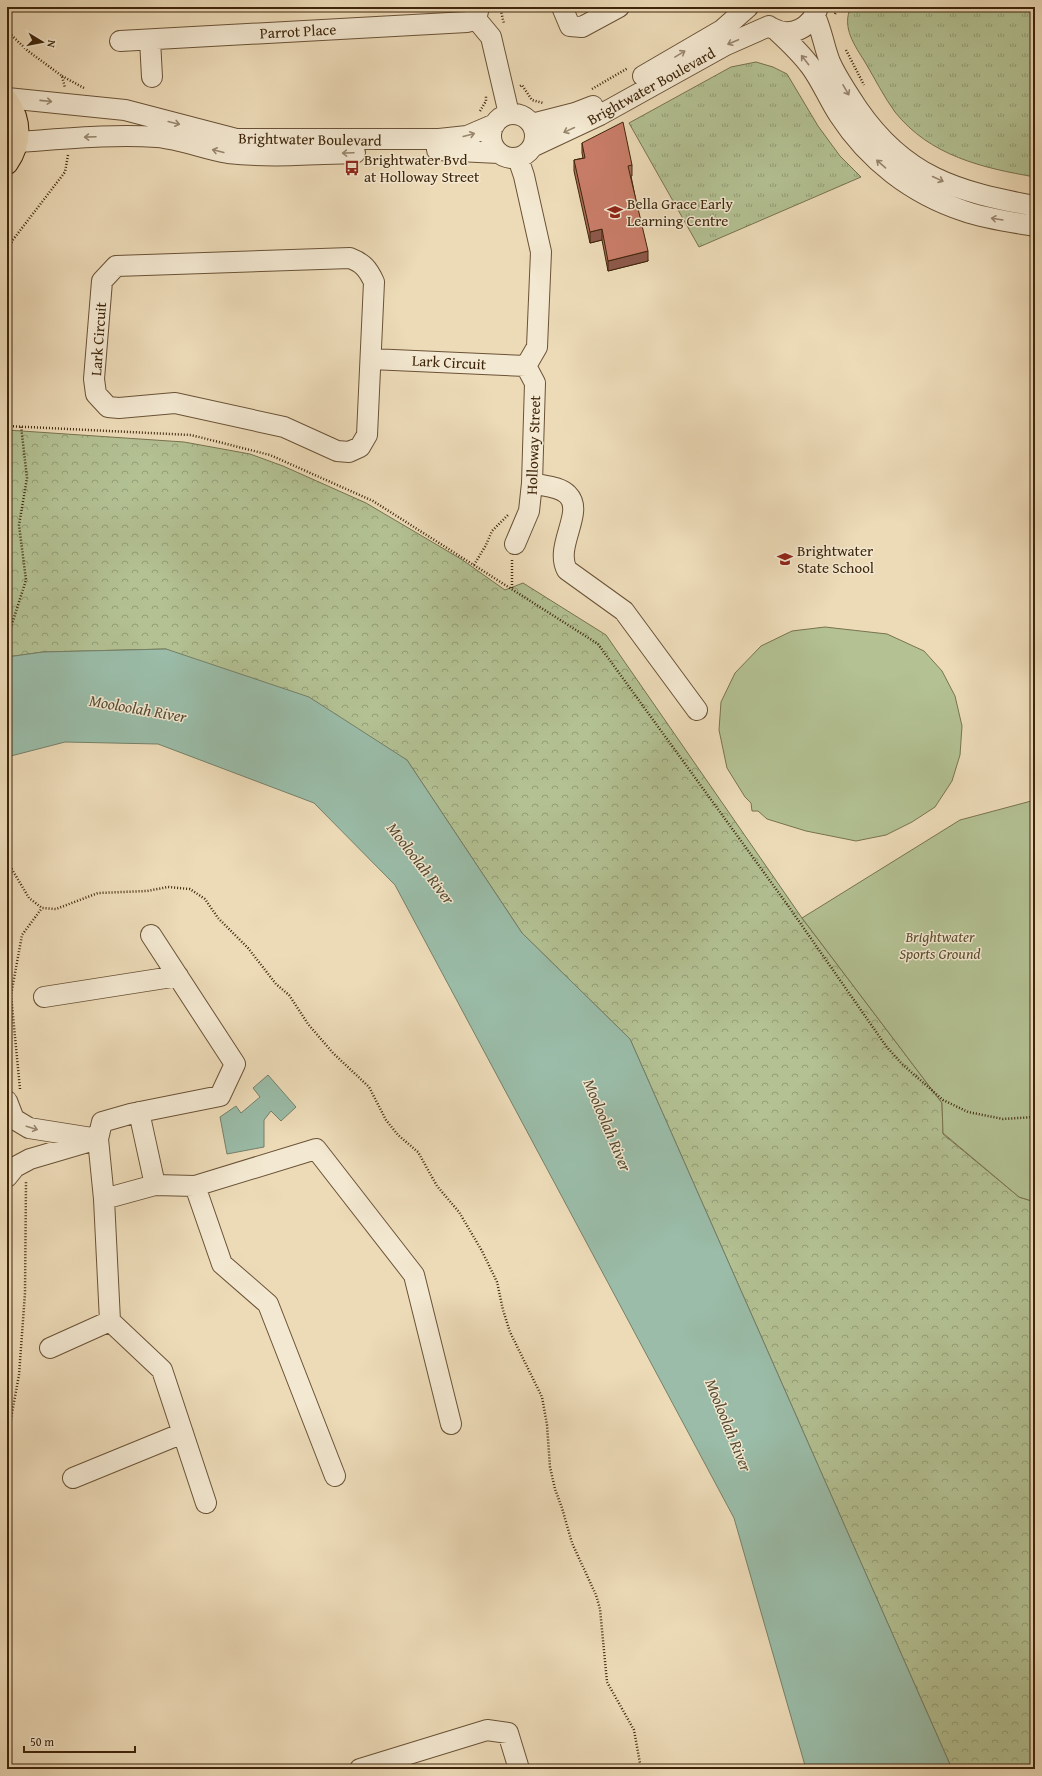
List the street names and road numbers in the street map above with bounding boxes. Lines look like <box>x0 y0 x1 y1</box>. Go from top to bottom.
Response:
street label: Parrot Place <box>259 19 337 43</box>
street label: Brightwater Boulevard <box>583 42 719 130</box>
street label: Brightwater Boulevard <box>238 127 382 151</box>
street label: Lark Circuit <box>85 301 111 377</box>
street label: Lark Circuit <box>411 350 487 374</box>
street label: Holloway Street <box>521 394 545 495</box>

